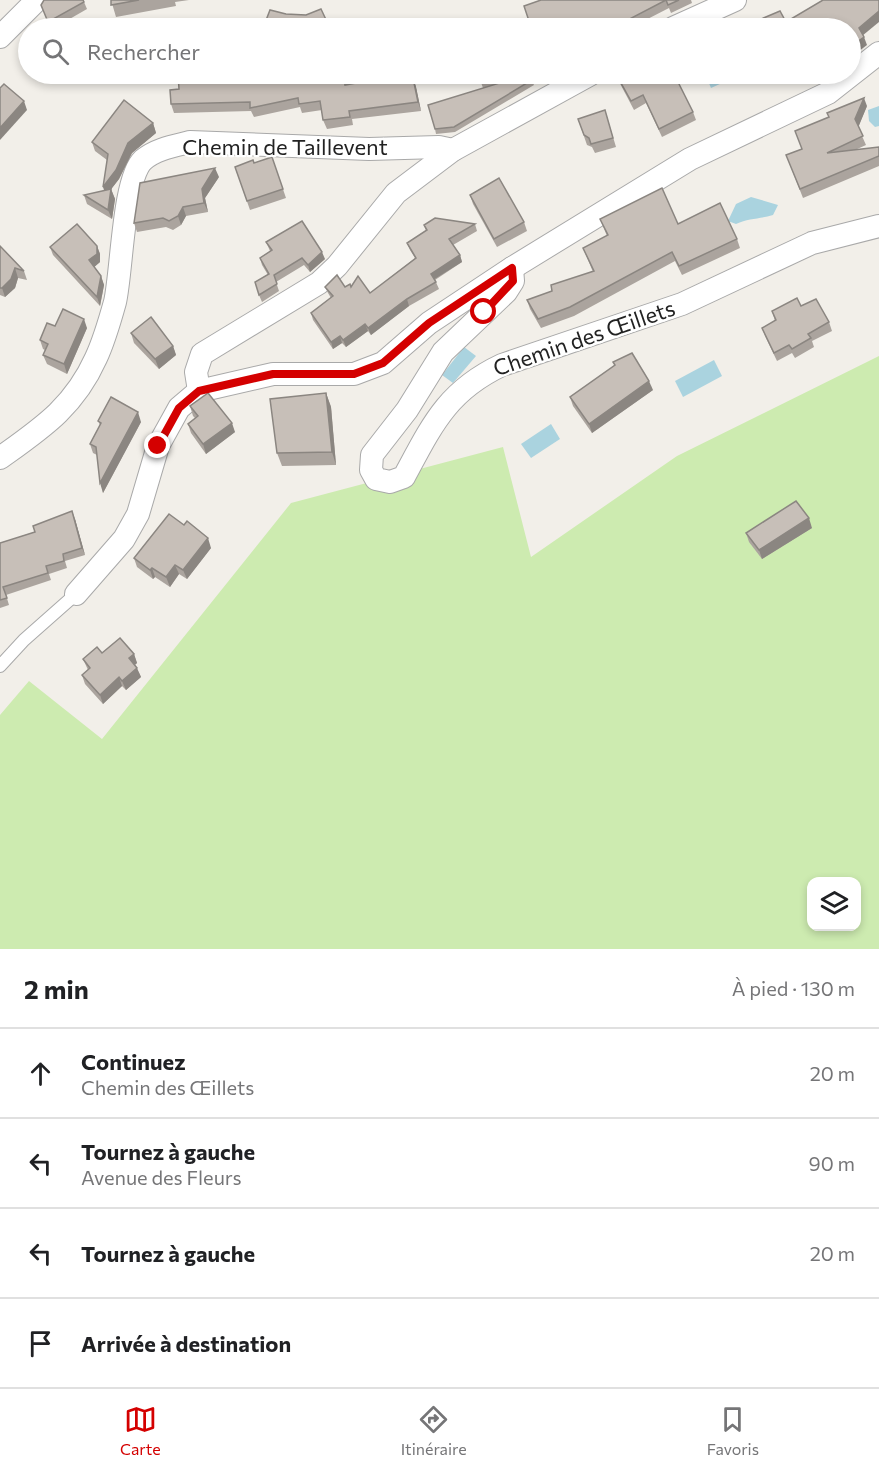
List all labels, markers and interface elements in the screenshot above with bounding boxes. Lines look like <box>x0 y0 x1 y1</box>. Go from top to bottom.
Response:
search box <box>18 18 861 84</box>
icon: search <box>39 35 72 68</box>
text: Rechercher <box>87 38 200 65</box>
street label: Chemin de Taillevent <box>182 133 388 160</box>
street label: Chemin des Œillets <box>489 294 678 381</box>
route start <box>470 298 496 324</box>
route end <box>144 432 170 458</box>
map controls <box>807 877 861 931</box>
button: layers <box>807 877 861 931</box>
text: 2 min <box>24 973 89 1004</box>
text: À pied · 130 m <box>732 976 855 1000</box>
text: Continuez <box>81 1048 186 1075</box>
icon: ahead <box>24 1057 57 1090</box>
text: 20 m <box>810 1061 855 1085</box>
text: Chemin des Œillets <box>81 1075 254 1099</box>
text: Tournez à gauche <box>81 1138 255 1165</box>
icon: left <box>24 1147 57 1180</box>
text: 90 m <box>809 1151 855 1175</box>
text: Avenue des Fleurs <box>81 1165 242 1189</box>
icon: left <box>24 1237 57 1270</box>
text: Tournez à gauche <box>81 1240 255 1267</box>
text: 20 m <box>810 1241 855 1265</box>
icon: arrive <box>24 1327 57 1360</box>
text: Arrivée à destination <box>81 1330 291 1357</box>
tab: Carte <box>120 1403 161 1458</box>
tab: Itinéraire <box>401 1403 467 1458</box>
tab: Favoris <box>707 1403 759 1458</box>

